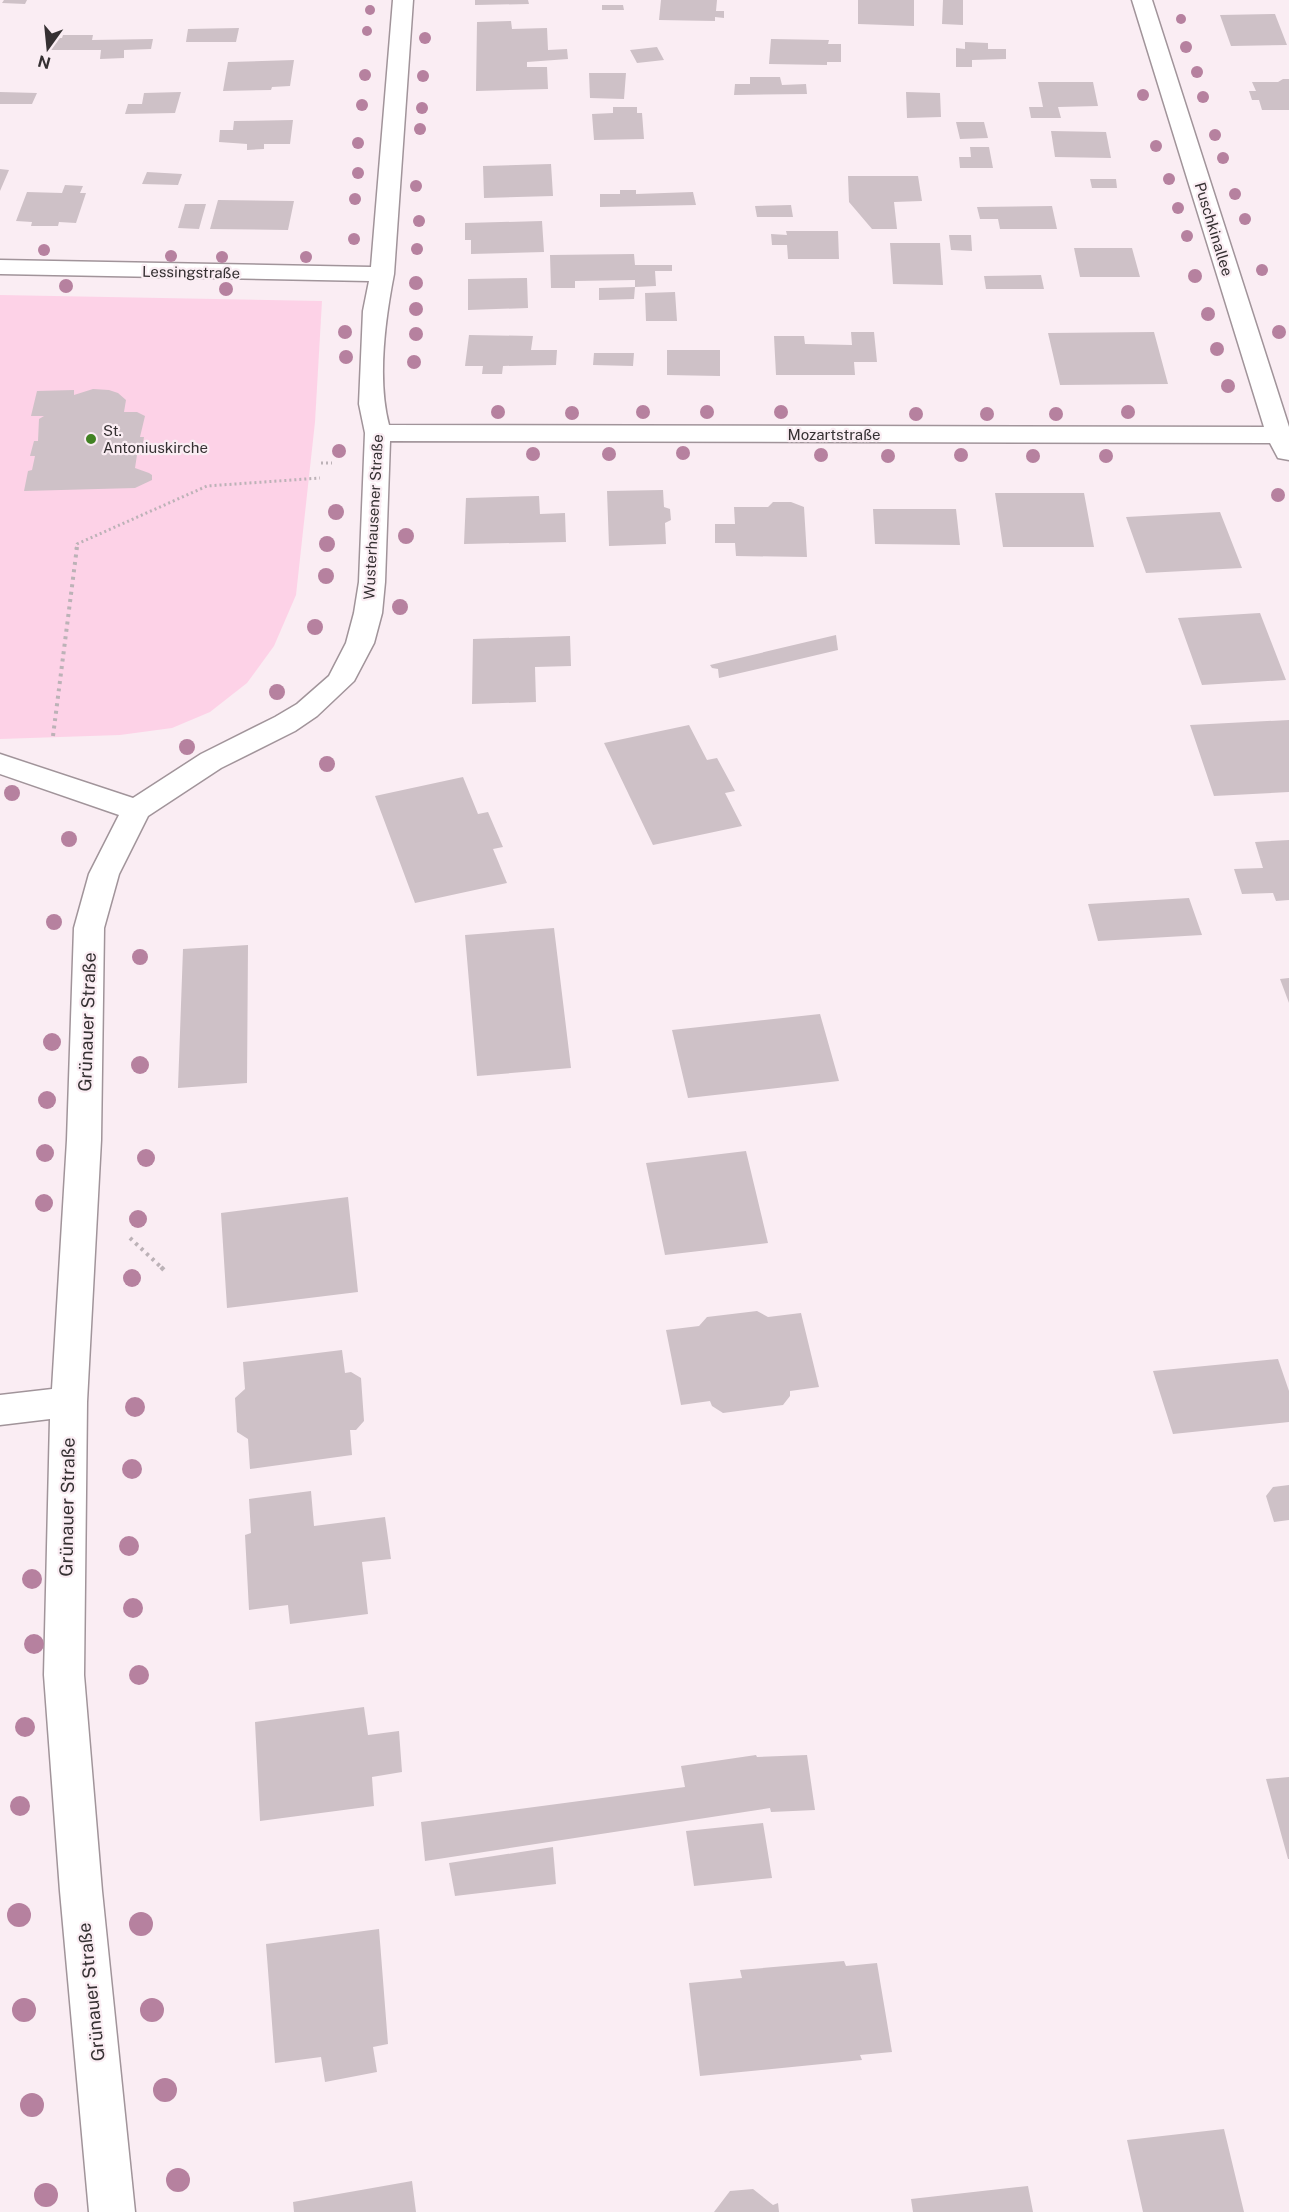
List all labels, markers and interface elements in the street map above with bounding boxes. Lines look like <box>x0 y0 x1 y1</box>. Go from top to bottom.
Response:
north arrow <box>18 18 78 78</box>
text: N <box>36 51 53 73</box>
street label: Puschkinallee <box>1192 180 1236 278</box>
street label: Lessingstraße <box>142 263 240 281</box>
place label: St. Antoniuskirche <box>103 422 208 456</box>
street label: Mozartstraße <box>787 426 881 443</box>
marker: St. Antoniuskirche <box>84 432 98 446</box>
street label: Wusterhausener Straße <box>360 434 386 600</box>
street label: Grünauer Straße <box>74 952 100 1092</box>
street label: Grünauer Straße <box>55 1437 79 1577</box>
street label: Grünauer Straße <box>73 1922 109 2062</box>

